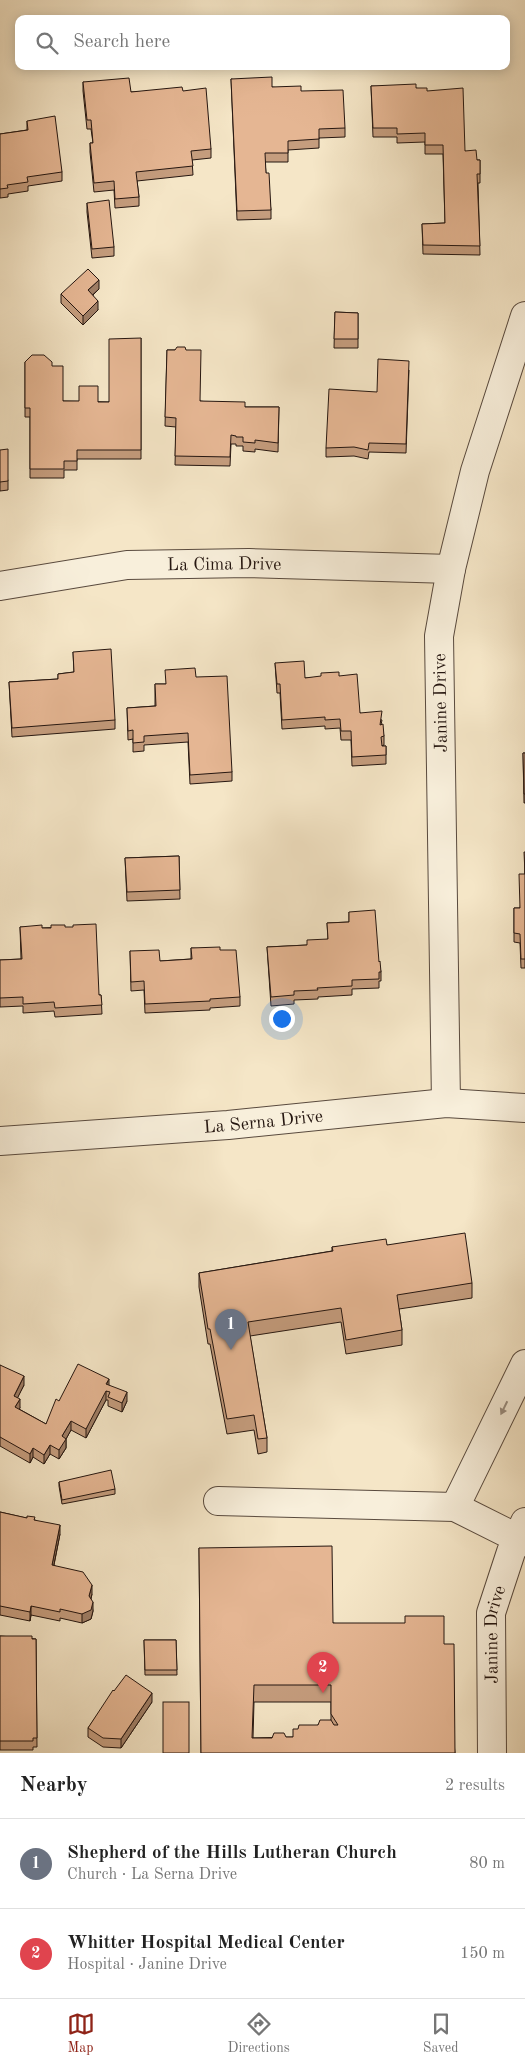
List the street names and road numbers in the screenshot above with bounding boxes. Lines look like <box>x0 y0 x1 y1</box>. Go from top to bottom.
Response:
street label: La Cima Drive <box>167 555 282 574</box>
street label: Janine Drive <box>431 653 451 753</box>
street label: La Serna Drive <box>203 1107 324 1137</box>
street label: Janine Drive <box>483 1583 509 1684</box>

